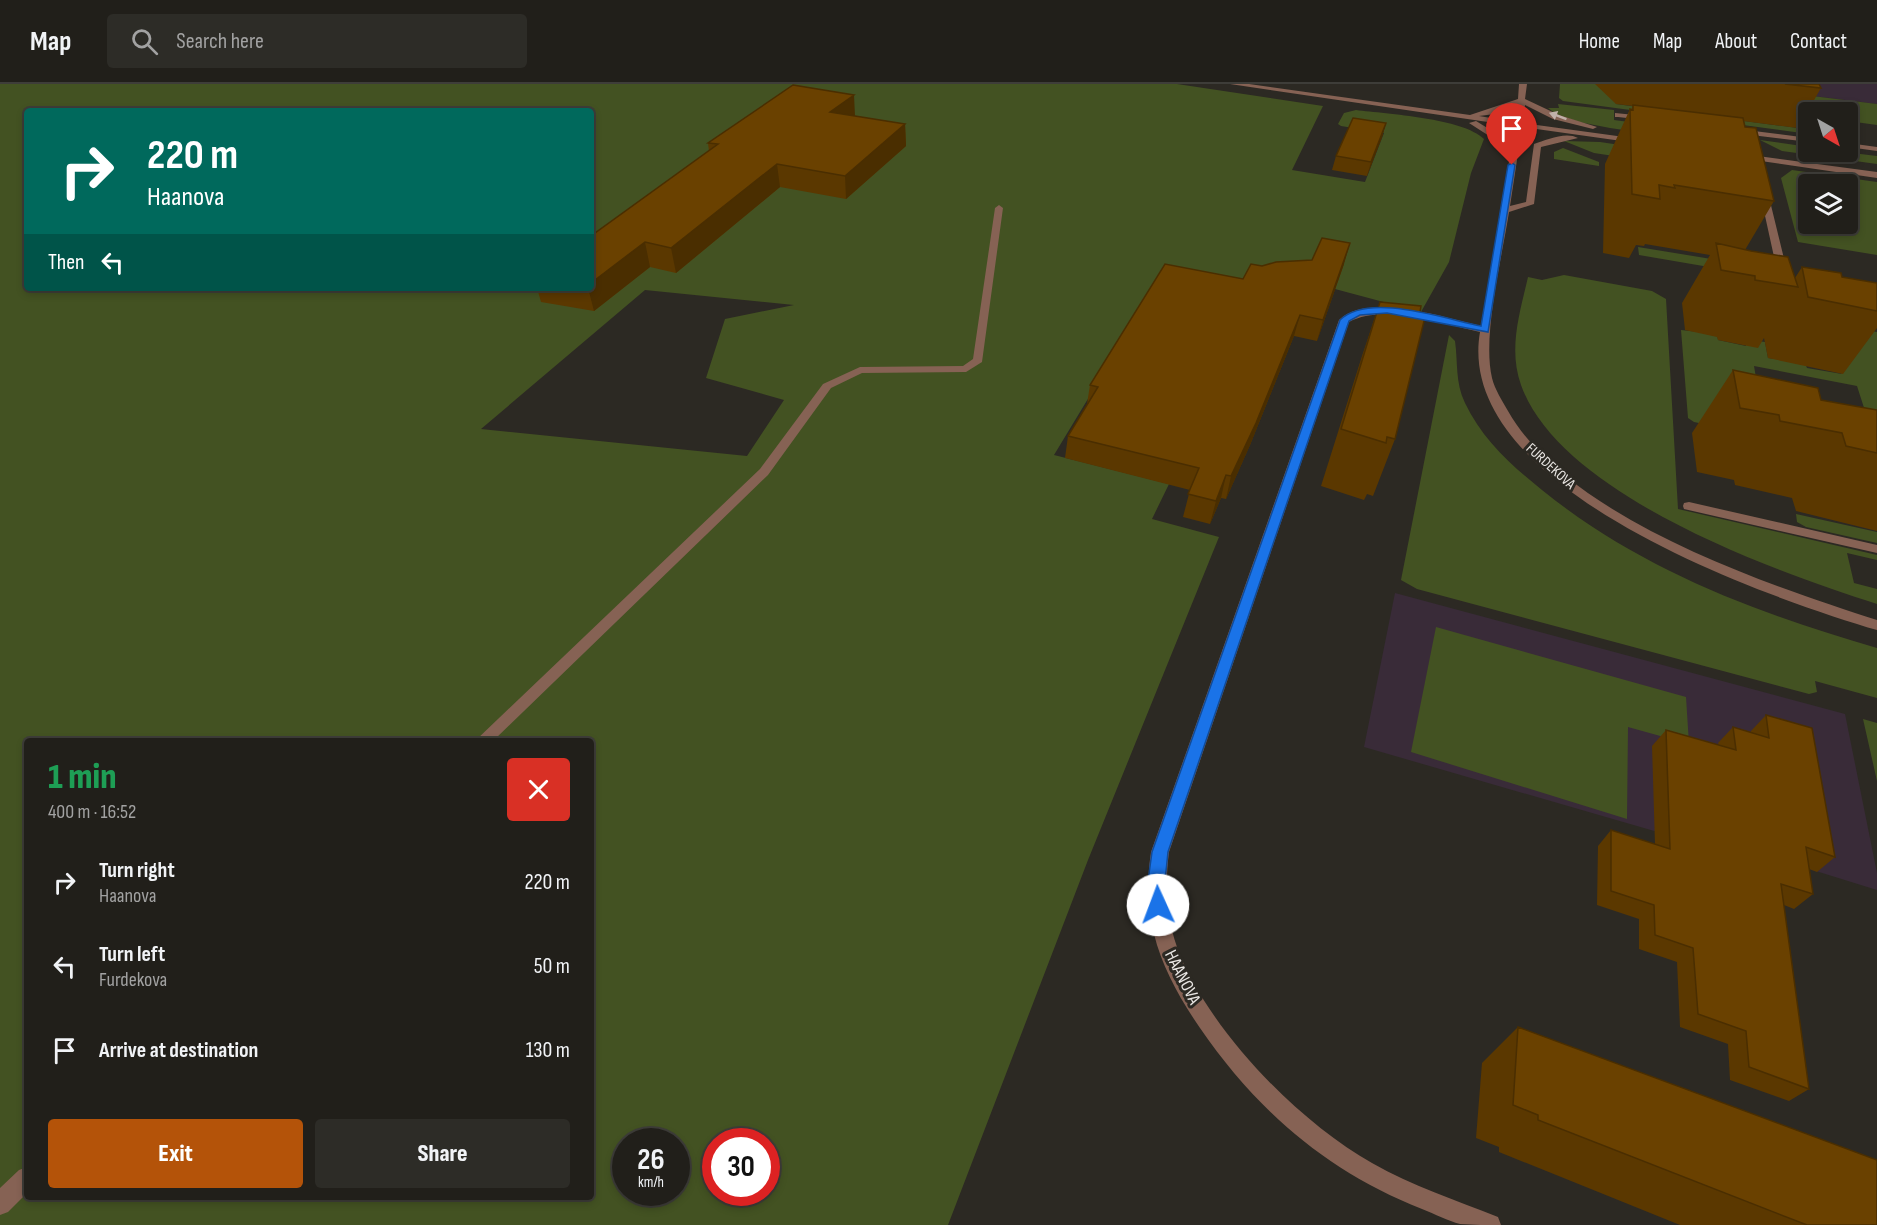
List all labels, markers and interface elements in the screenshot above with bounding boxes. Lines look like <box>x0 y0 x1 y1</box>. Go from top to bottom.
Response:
search box <box>107 14 527 68</box>
text: Map <box>30 25 71 58</box>
icon: search <box>128 25 161 58</box>
text: Search here <box>176 28 264 55</box>
text: Home <box>1579 29 1620 54</box>
text: Map <box>1653 29 1682 54</box>
text: About <box>1715 29 1757 54</box>
text: Contact <box>1790 29 1847 54</box>
north arrow <box>1798 102 1858 162</box>
map controls <box>1798 102 1858 234</box>
pin <box>1486 103 1537 165</box>
one-way arrow <box>1549 111 1567 121</box>
icon: arrive <box>1495 112 1528 145</box>
text: 220 m <box>147 130 238 181</box>
icon: right <box>48 132 126 210</box>
button: layers <box>1798 174 1858 234</box>
text: Haanova <box>147 181 225 213</box>
icon: left <box>96 246 129 279</box>
text: Then <box>48 249 84 276</box>
street label: FURDEKOVA <box>1522 439 1580 494</box>
text: 1 min <box>48 756 116 799</box>
button: close <box>507 758 570 821</box>
text: 400 m · 16:52 <box>48 800 136 824</box>
text: Turn right <box>99 857 175 884</box>
icon: right <box>48 866 81 899</box>
text: 220 m <box>524 869 570 896</box>
position arrow <box>1126 873 1190 937</box>
text: Haanova <box>99 884 156 908</box>
text: Turn left <box>99 941 165 968</box>
street label: HAANOVA <box>1160 947 1205 1008</box>
icon: left <box>48 950 81 983</box>
text: 50 m <box>534 953 570 980</box>
text: Furdekova <box>99 968 167 992</box>
icon: arrive <box>48 1034 81 1067</box>
text: Arrive at destination <box>99 1037 258 1064</box>
text: 130 m <box>526 1037 570 1064</box>
button: Exit <box>48 1119 303 1188</box>
button: Share <box>315 1119 570 1188</box>
speed limit sign: 30 <box>702 1128 780 1206</box>
text: 26 <box>637 1142 665 1178</box>
text: km/h <box>638 1173 664 1192</box>

